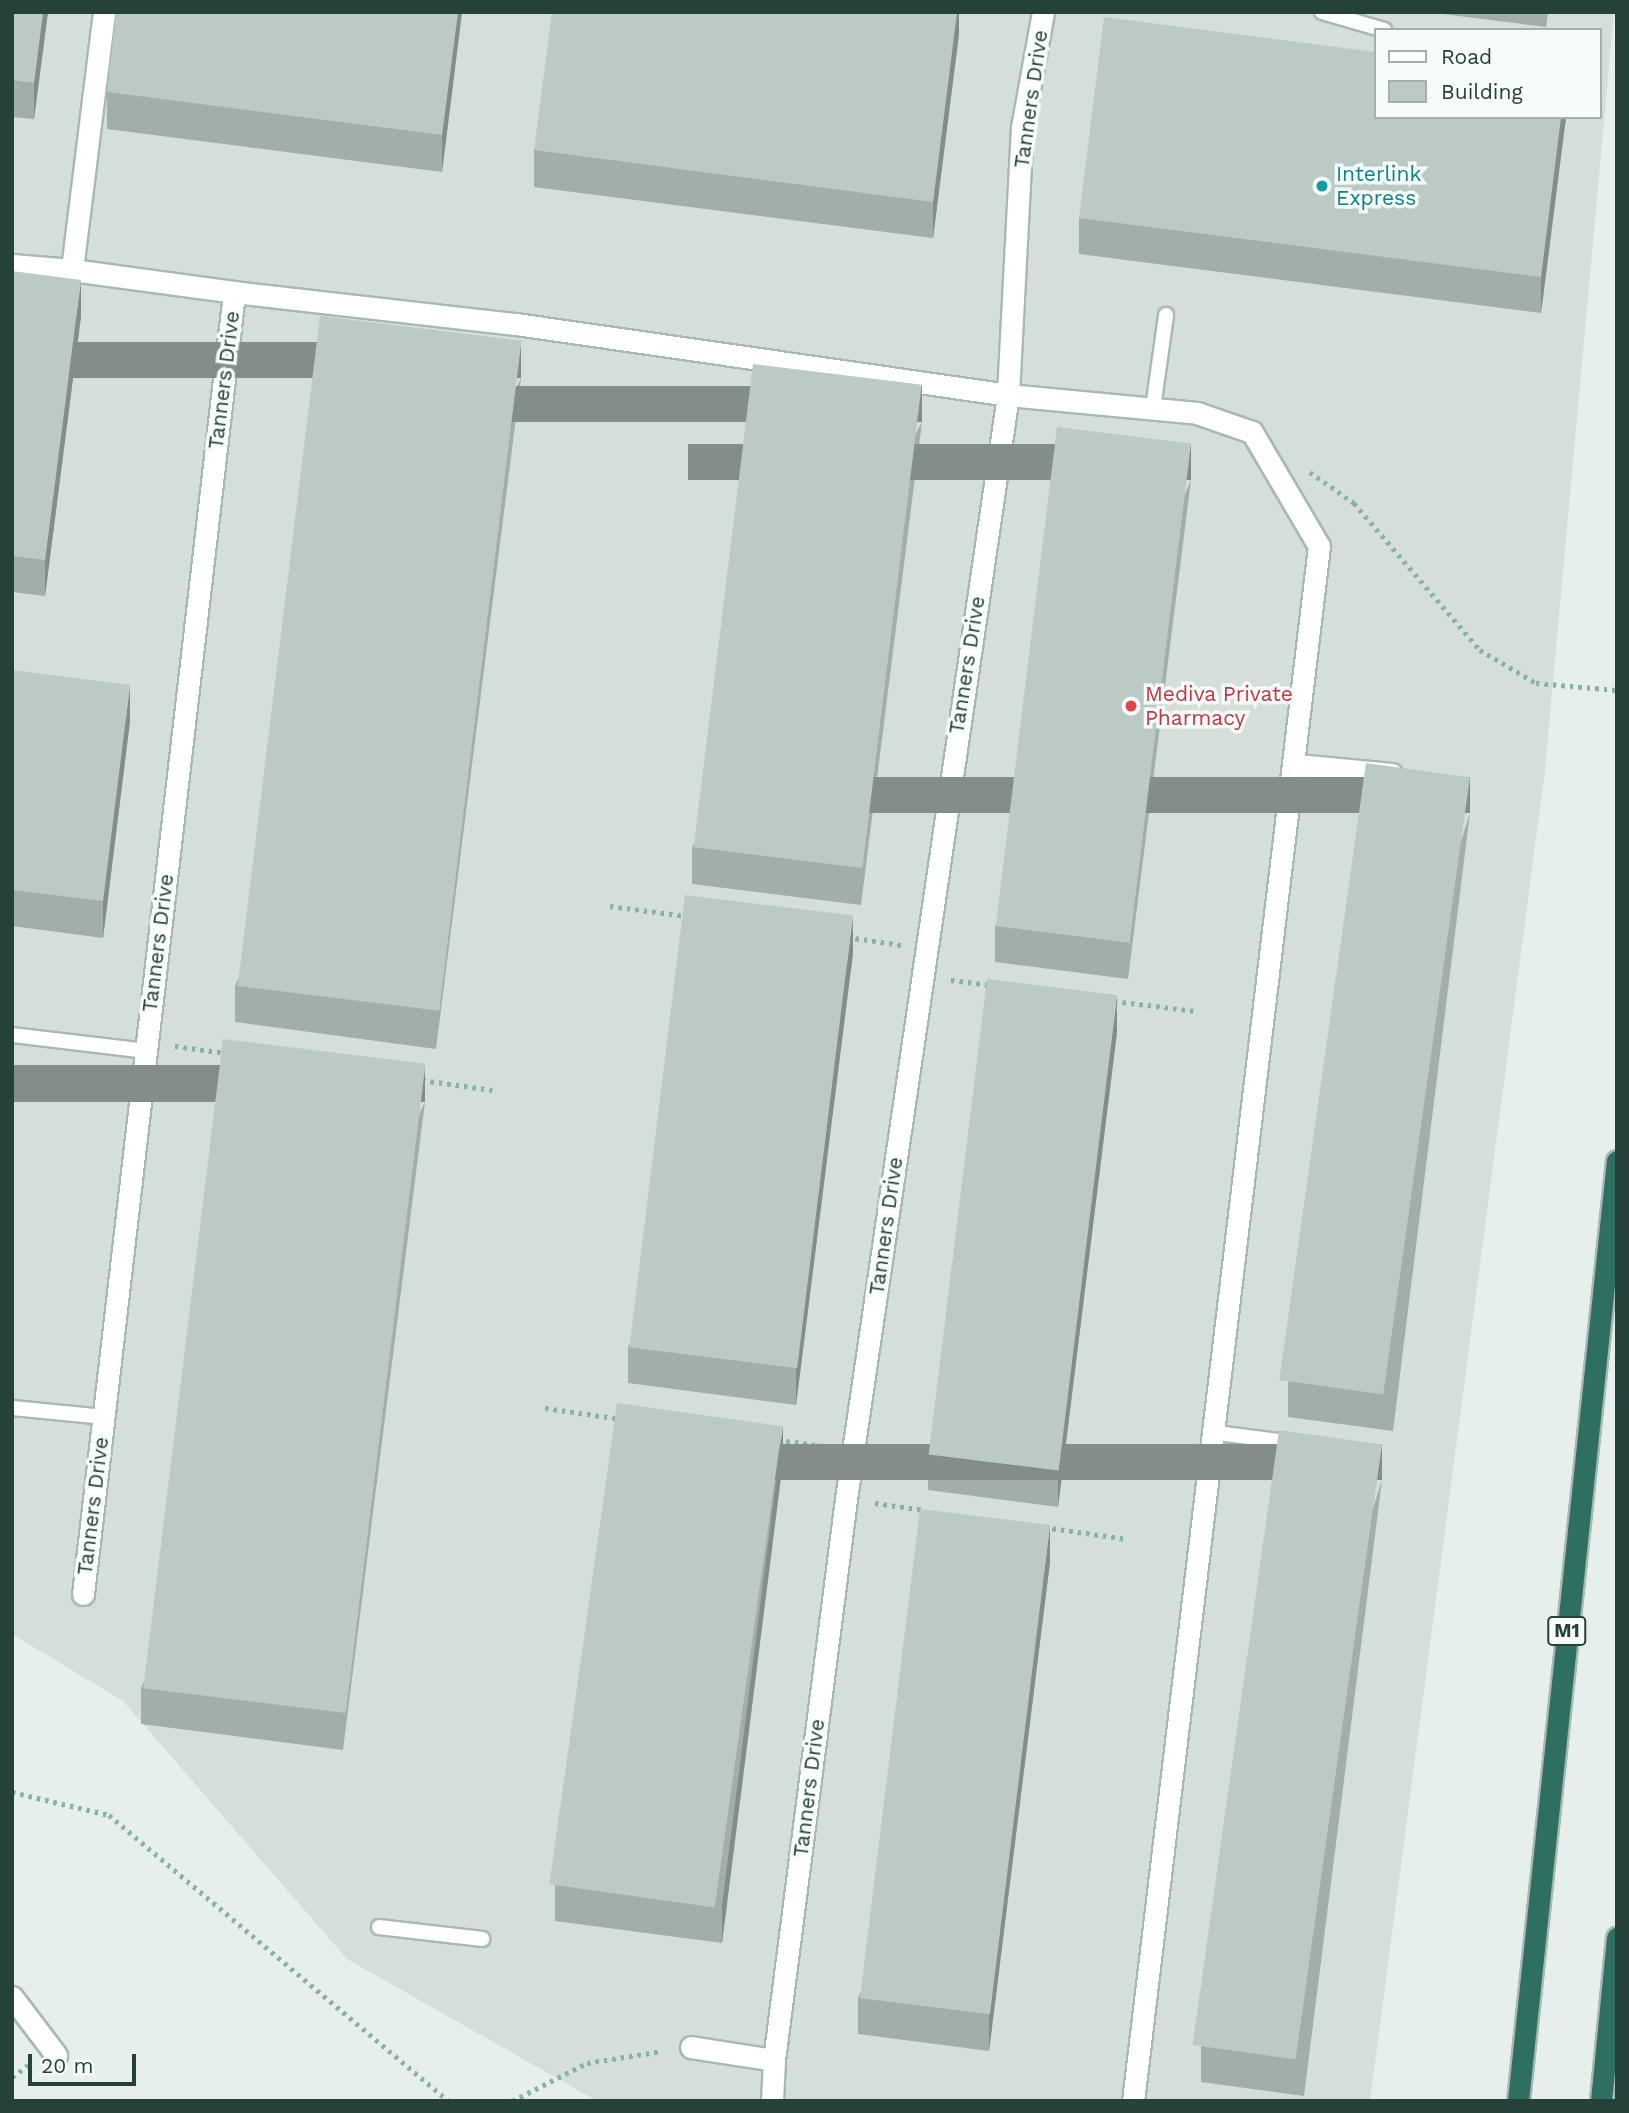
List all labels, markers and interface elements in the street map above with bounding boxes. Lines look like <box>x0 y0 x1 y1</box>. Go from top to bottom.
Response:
street label: Tanners Drive <box>1009 28 1053 170</box>
legend <box>1374 28 1601 119</box>
text: Road <box>1441 44 1492 69</box>
text: Building <box>1441 79 1523 104</box>
place label: Interlink Express <box>1336 161 1421 211</box>
marker: Interlink Express <box>1314 178 1330 194</box>
street label: Tanners Drive <box>203 309 245 451</box>
street label: Tanners Drive <box>944 594 990 736</box>
place label: Mediva Private Pharmacy <box>1145 681 1293 731</box>
marker: Mediva Private Pharmacy <box>1123 698 1139 714</box>
street label: Tanners Drive <box>137 872 179 1014</box>
street label: Tanners Drive <box>864 1155 908 1297</box>
street label: Tanners Drive <box>72 1435 114 1577</box>
road number: M1 <box>1546 1616 1588 1646</box>
street label: Tanners Drive <box>788 1717 830 1859</box>
scale bar <box>32 2039 140 2084</box>
text: 20 m <box>41 2053 93 2078</box>

